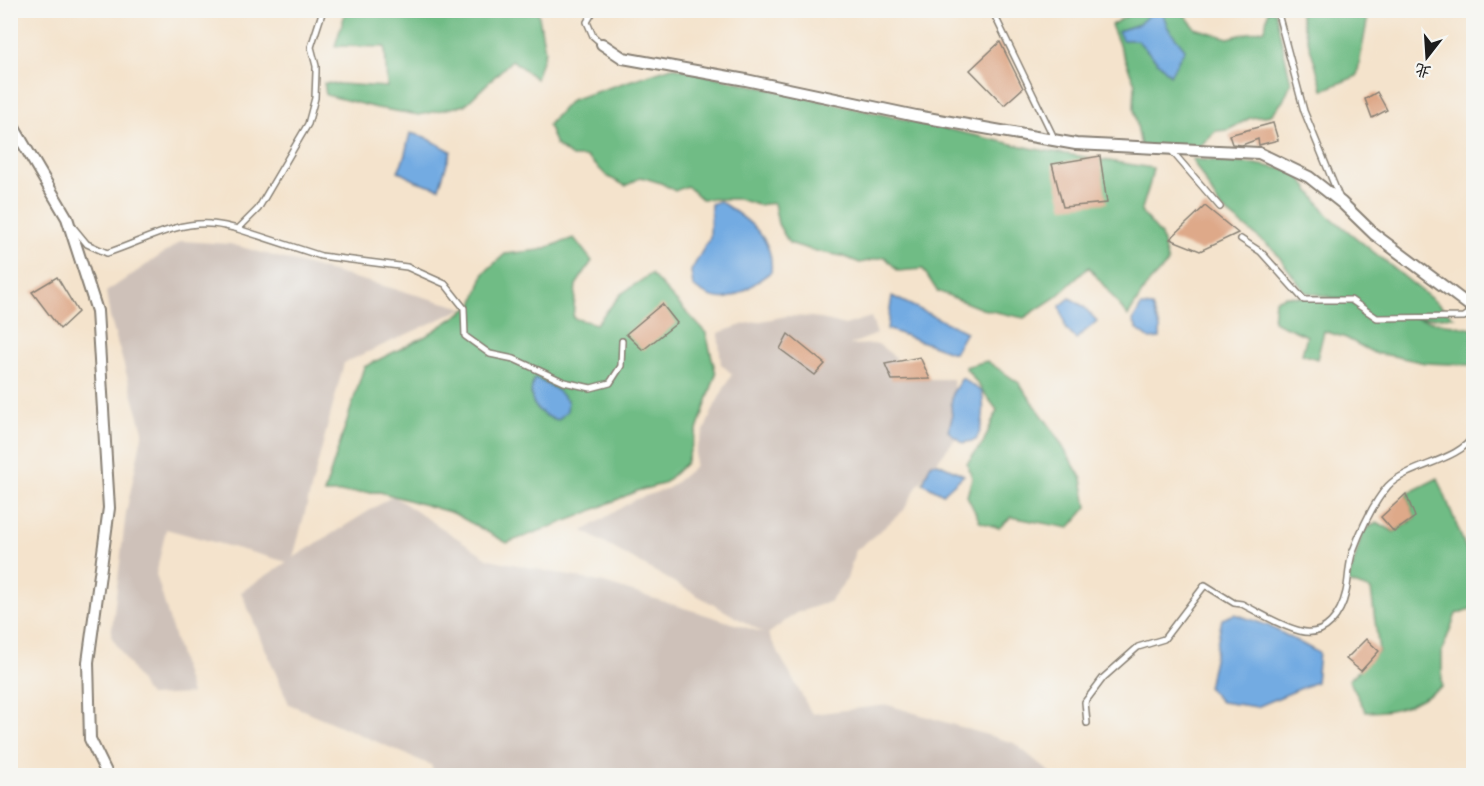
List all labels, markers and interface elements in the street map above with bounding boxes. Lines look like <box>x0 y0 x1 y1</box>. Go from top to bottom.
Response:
north arrow <box>1397 27 1457 87</box>
text: 北 <box>1411 58 1433 86</box>

